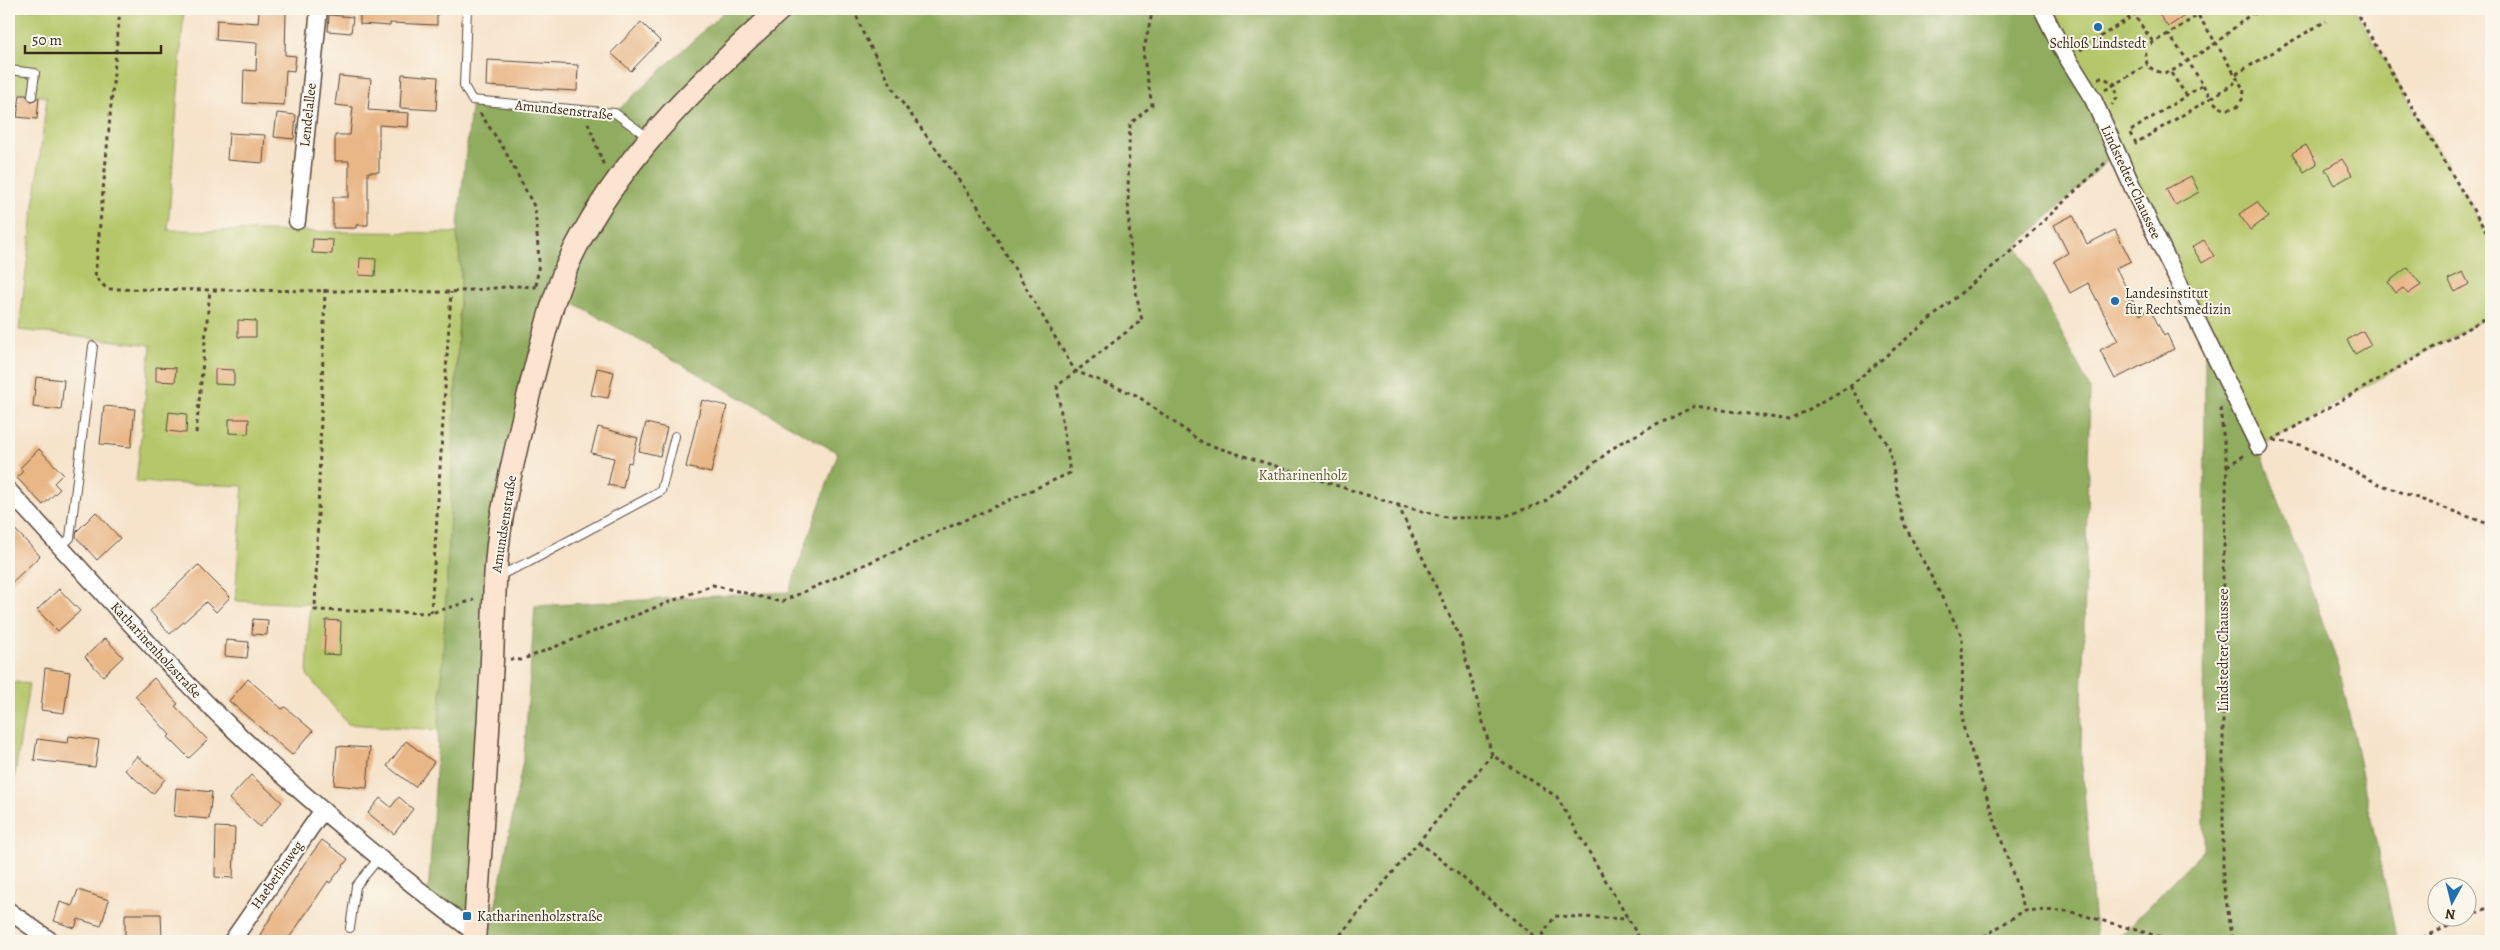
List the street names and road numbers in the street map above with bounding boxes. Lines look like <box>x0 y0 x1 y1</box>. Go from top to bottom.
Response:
street label: Lendelallee <box>295 82 321 148</box>
street label: Amundsenstraße <box>513 95 614 125</box>
street label: Lindstedter Chaussee <box>2096 122 2166 242</box>
street label: Amundsenstraße <box>487 474 521 575</box>
street label: Lindstedter Chaussee <box>2214 588 2233 712</box>
street label: Katharinenholzstraße <box>106 598 206 702</box>
street label: Haeberlinweg <box>246 837 308 913</box>

